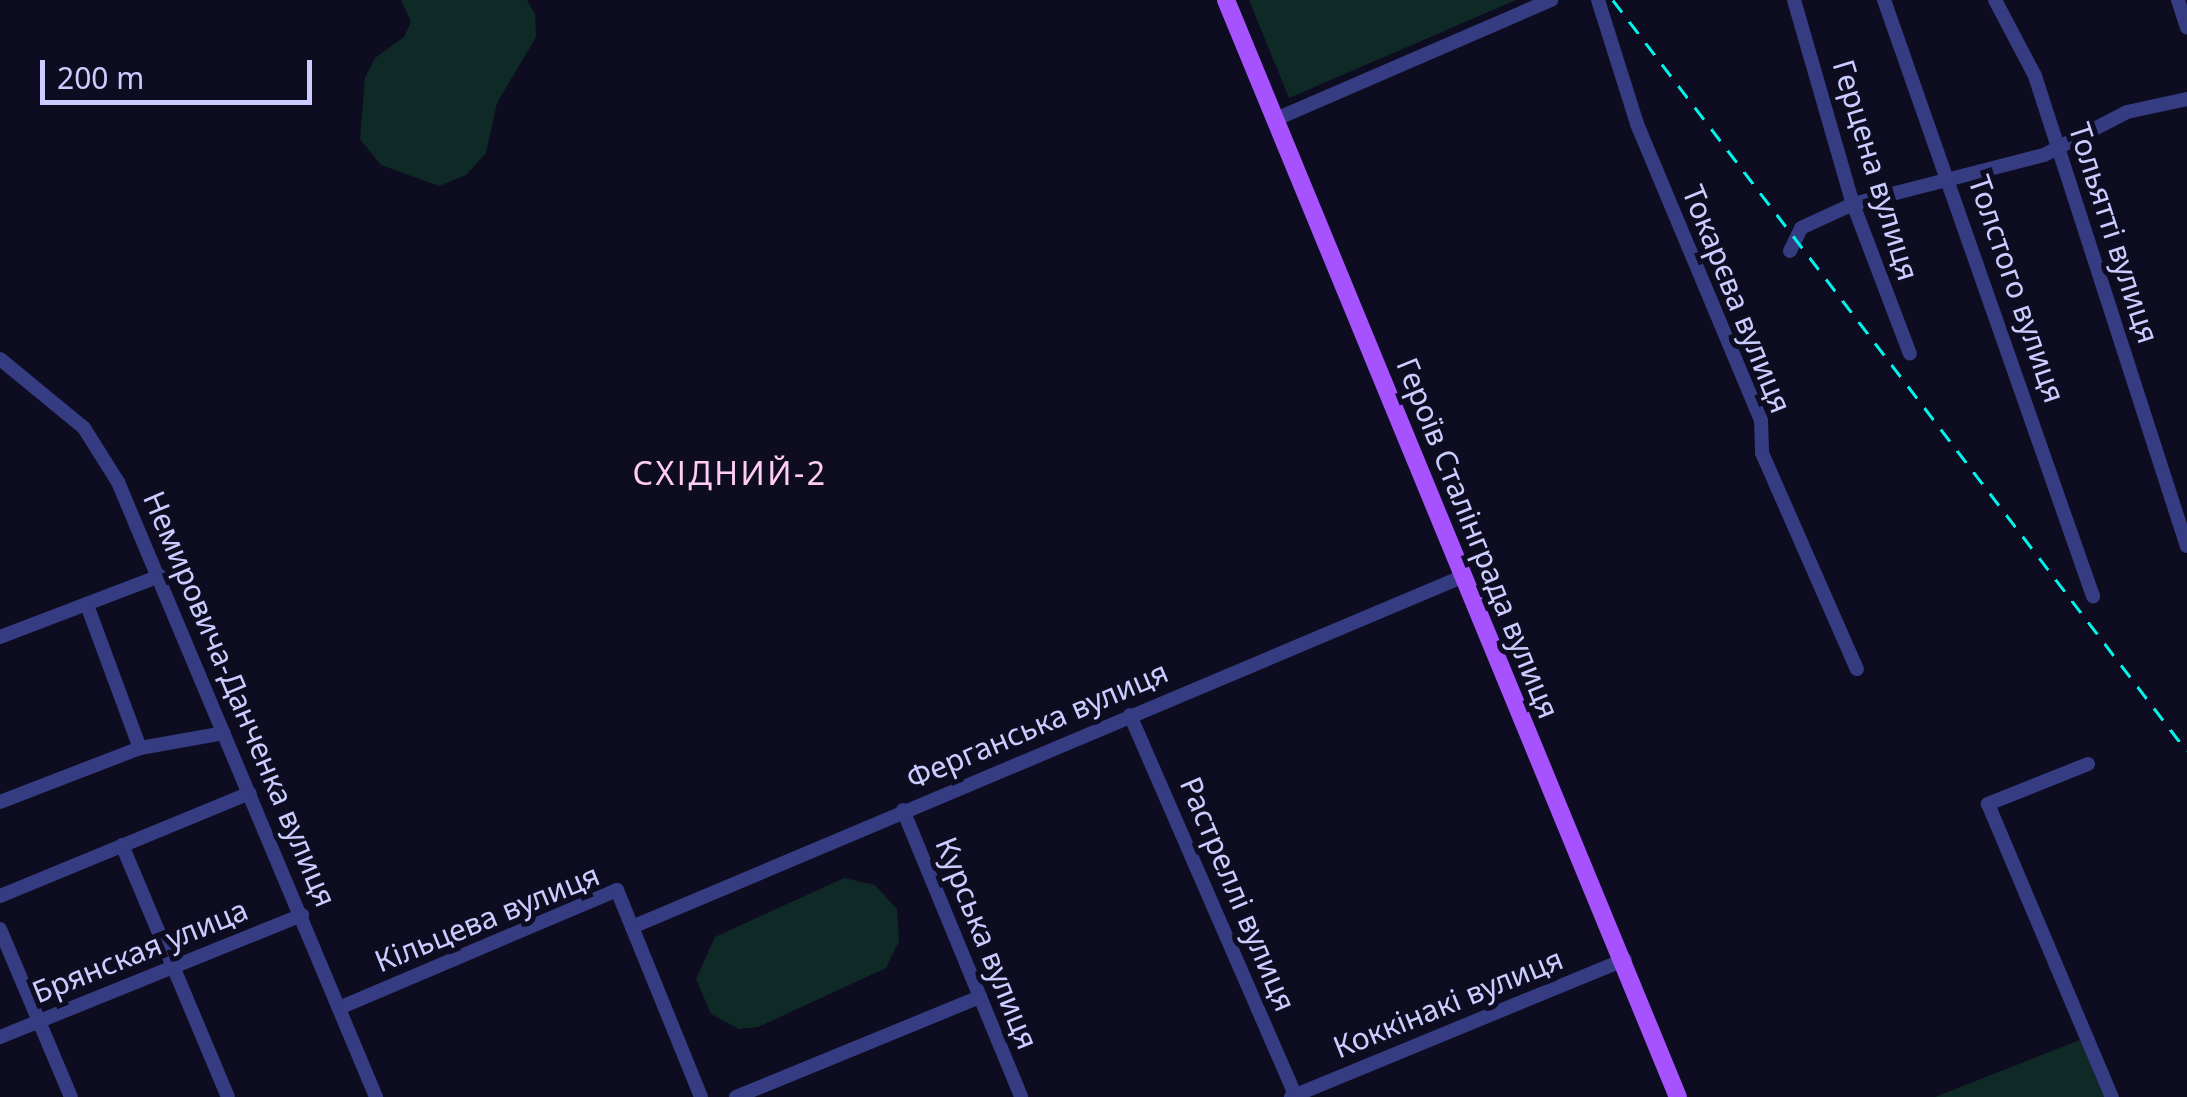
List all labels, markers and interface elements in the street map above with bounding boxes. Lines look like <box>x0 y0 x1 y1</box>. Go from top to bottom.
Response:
scale bar <box>45 40 318 102</box>
street label: Герцена вулиця <box>1825 55 1927 285</box>
text: 200 m <box>57 57 144 98</box>
street label: Тольятті вулиця <box>2061 118 2167 348</box>
street label: Толстого вулиця <box>1961 171 2073 407</box>
street label: Токарєва вулиця <box>1675 180 1799 418</box>
street label: Героїв Сталінграда вулиця <box>1389 352 1567 724</box>
district label: СХІДНИЙ-2 <box>633 454 827 492</box>
street label: Немировича-Данченка вулиця <box>136 486 344 912</box>
street label: Ферганська вулиця <box>901 654 1173 796</box>
street label: Растреллі вулиця <box>1172 772 1304 1016</box>
street label: Курська вулиця <box>928 832 1046 1054</box>
street label: Кільцева вулиця <box>369 857 605 979</box>
street label: Брянская улица <box>27 891 253 1011</box>
street label: Коккінакі вулиця <box>1328 941 1568 1065</box>

